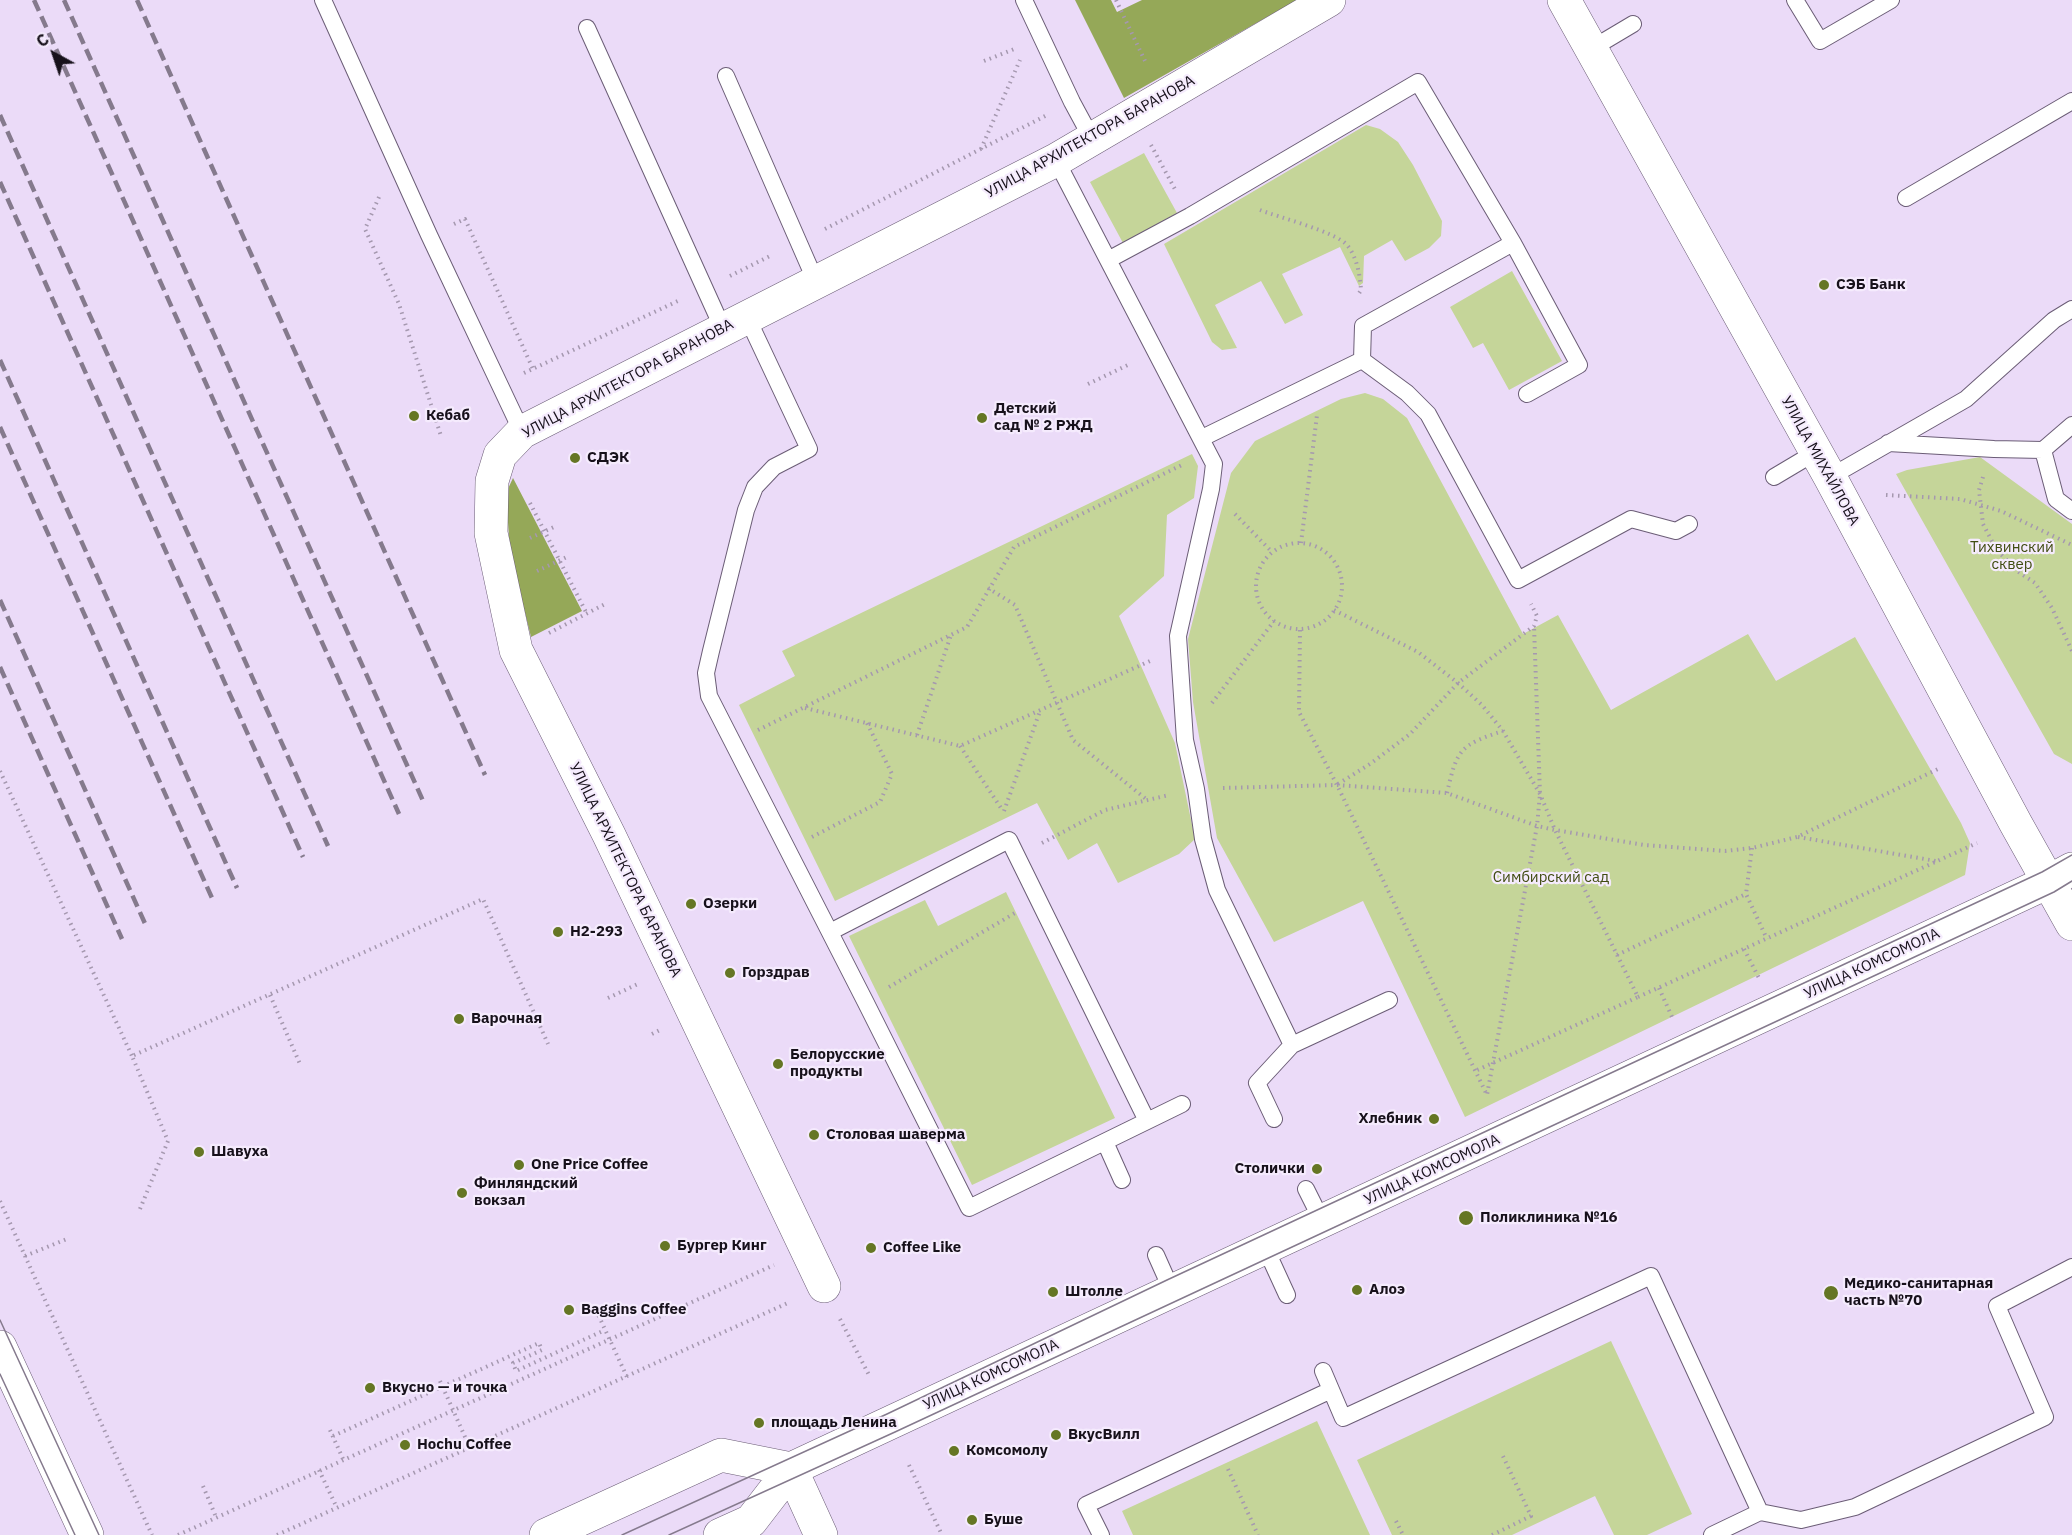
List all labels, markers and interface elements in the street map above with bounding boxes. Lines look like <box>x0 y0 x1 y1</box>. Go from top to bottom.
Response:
north arrow <box>24 24 84 84</box>
text: С <box>32 29 53 51</box>
street label: УЛИЦА АРХИТЕКТОРА БАРАНОВА <box>982 72 1198 202</box>
place label: СЭБ Банк <box>1836 276 1906 294</box>
marker: СЭБ Банк <box>1817 278 1831 292</box>
street label: УЛИЦА АРХИТЕКТОРА БАРАНОВА <box>519 315 737 443</box>
street label: УЛИЦА МИХАЙЛОВА <box>1777 393 1863 529</box>
place label: Детский сад № 2 РЖД <box>994 400 1093 435</box>
place label: Кебаб <box>426 407 470 425</box>
marker: Кебаб <box>407 409 421 423</box>
marker: Детский сад № 2 РЖД <box>975 411 989 425</box>
place label: СДЭК <box>587 449 629 467</box>
marker: СДЭК <box>568 451 582 465</box>
park label: Тихвинский сквер <box>1970 539 2054 574</box>
street label: УЛИЦА АРХИТЕКТОРА БАРАНОВА <box>565 760 685 980</box>
park label: Симбирский сад <box>1493 869 1609 887</box>
place label: Озерки <box>703 895 757 913</box>
marker: Озерки <box>684 897 698 911</box>
place label: H2-293 <box>570 923 623 941</box>
marker: H2-293 <box>551 925 565 939</box>
street label: УЛИЦА КОМСОМОЛА <box>1801 925 1943 1003</box>
place label: Горздрав <box>742 964 810 982</box>
marker: Горздрав <box>723 966 737 980</box>
place label: Варочная <box>471 1010 542 1028</box>
marker: Варочная <box>452 1012 466 1026</box>
place label: Белорусские продукты <box>790 1046 885 1081</box>
marker: Белорусские продукты <box>771 1057 785 1071</box>
place label: Хлебник <box>1359 1110 1422 1128</box>
marker: Хлебник <box>1427 1112 1441 1126</box>
place label: Столовая шаверма <box>826 1126 965 1144</box>
marker: Столовая шаверма <box>807 1128 821 1142</box>
street label: УЛИЦА КОМСОМОЛА <box>1361 1131 1503 1209</box>
place label: Шавуха <box>211 1143 268 1161</box>
marker: Шавуха <box>192 1145 206 1159</box>
place label: One Price Coffee <box>531 1156 648 1174</box>
marker: One Price Coffee <box>512 1158 526 1172</box>
place label: Столички <box>1235 1160 1305 1178</box>
marker: Столички <box>1310 1162 1324 1176</box>
place label: Финляндский вокзал <box>474 1175 578 1210</box>
marker: Финляндский вокзал <box>455 1186 469 1200</box>
marker: Поликлиника №16 <box>1457 1209 1475 1227</box>
place label: Поликлиника №16 <box>1480 1209 1618 1227</box>
place label: Бургер Кинг <box>677 1237 767 1255</box>
marker: Бургер Кинг <box>658 1239 672 1253</box>
place label: Coffee Like <box>883 1239 961 1257</box>
marker: Coffee Like <box>864 1241 878 1255</box>
place label: Медико-санитарная часть №70 <box>1844 1275 1993 1310</box>
place label: Алоэ <box>1369 1281 1405 1299</box>
place label: Штолле <box>1065 1283 1123 1301</box>
marker: Алоэ <box>1350 1283 1364 1297</box>
marker: Медико-санитарная часть №70 <box>1822 1284 1840 1302</box>
marker: Штолле <box>1046 1285 1060 1299</box>
place label: Baggins Coffee <box>581 1301 686 1319</box>
marker: Baggins Coffee <box>562 1303 576 1317</box>
street label: УЛИЦА КОМСОМОЛА <box>920 1336 1062 1414</box>
place label: Вкусно — и точка <box>382 1379 507 1397</box>
marker: Вкусно — и точка <box>363 1381 377 1395</box>
place label: площадь Ленина <box>771 1414 897 1432</box>
marker: площадь Ленина <box>752 1416 766 1430</box>
place label: ВкусВилл <box>1068 1426 1140 1444</box>
marker: ВкусВилл <box>1049 1428 1063 1442</box>
place label: Hochu Coffee <box>417 1436 511 1454</box>
marker: Hochu Coffee <box>398 1438 412 1452</box>
place label: Комсомолу <box>966 1442 1048 1460</box>
marker: Комсомолу <box>947 1444 961 1458</box>
place label: Буше <box>984 1511 1023 1529</box>
marker: Буше <box>965 1513 979 1527</box>

